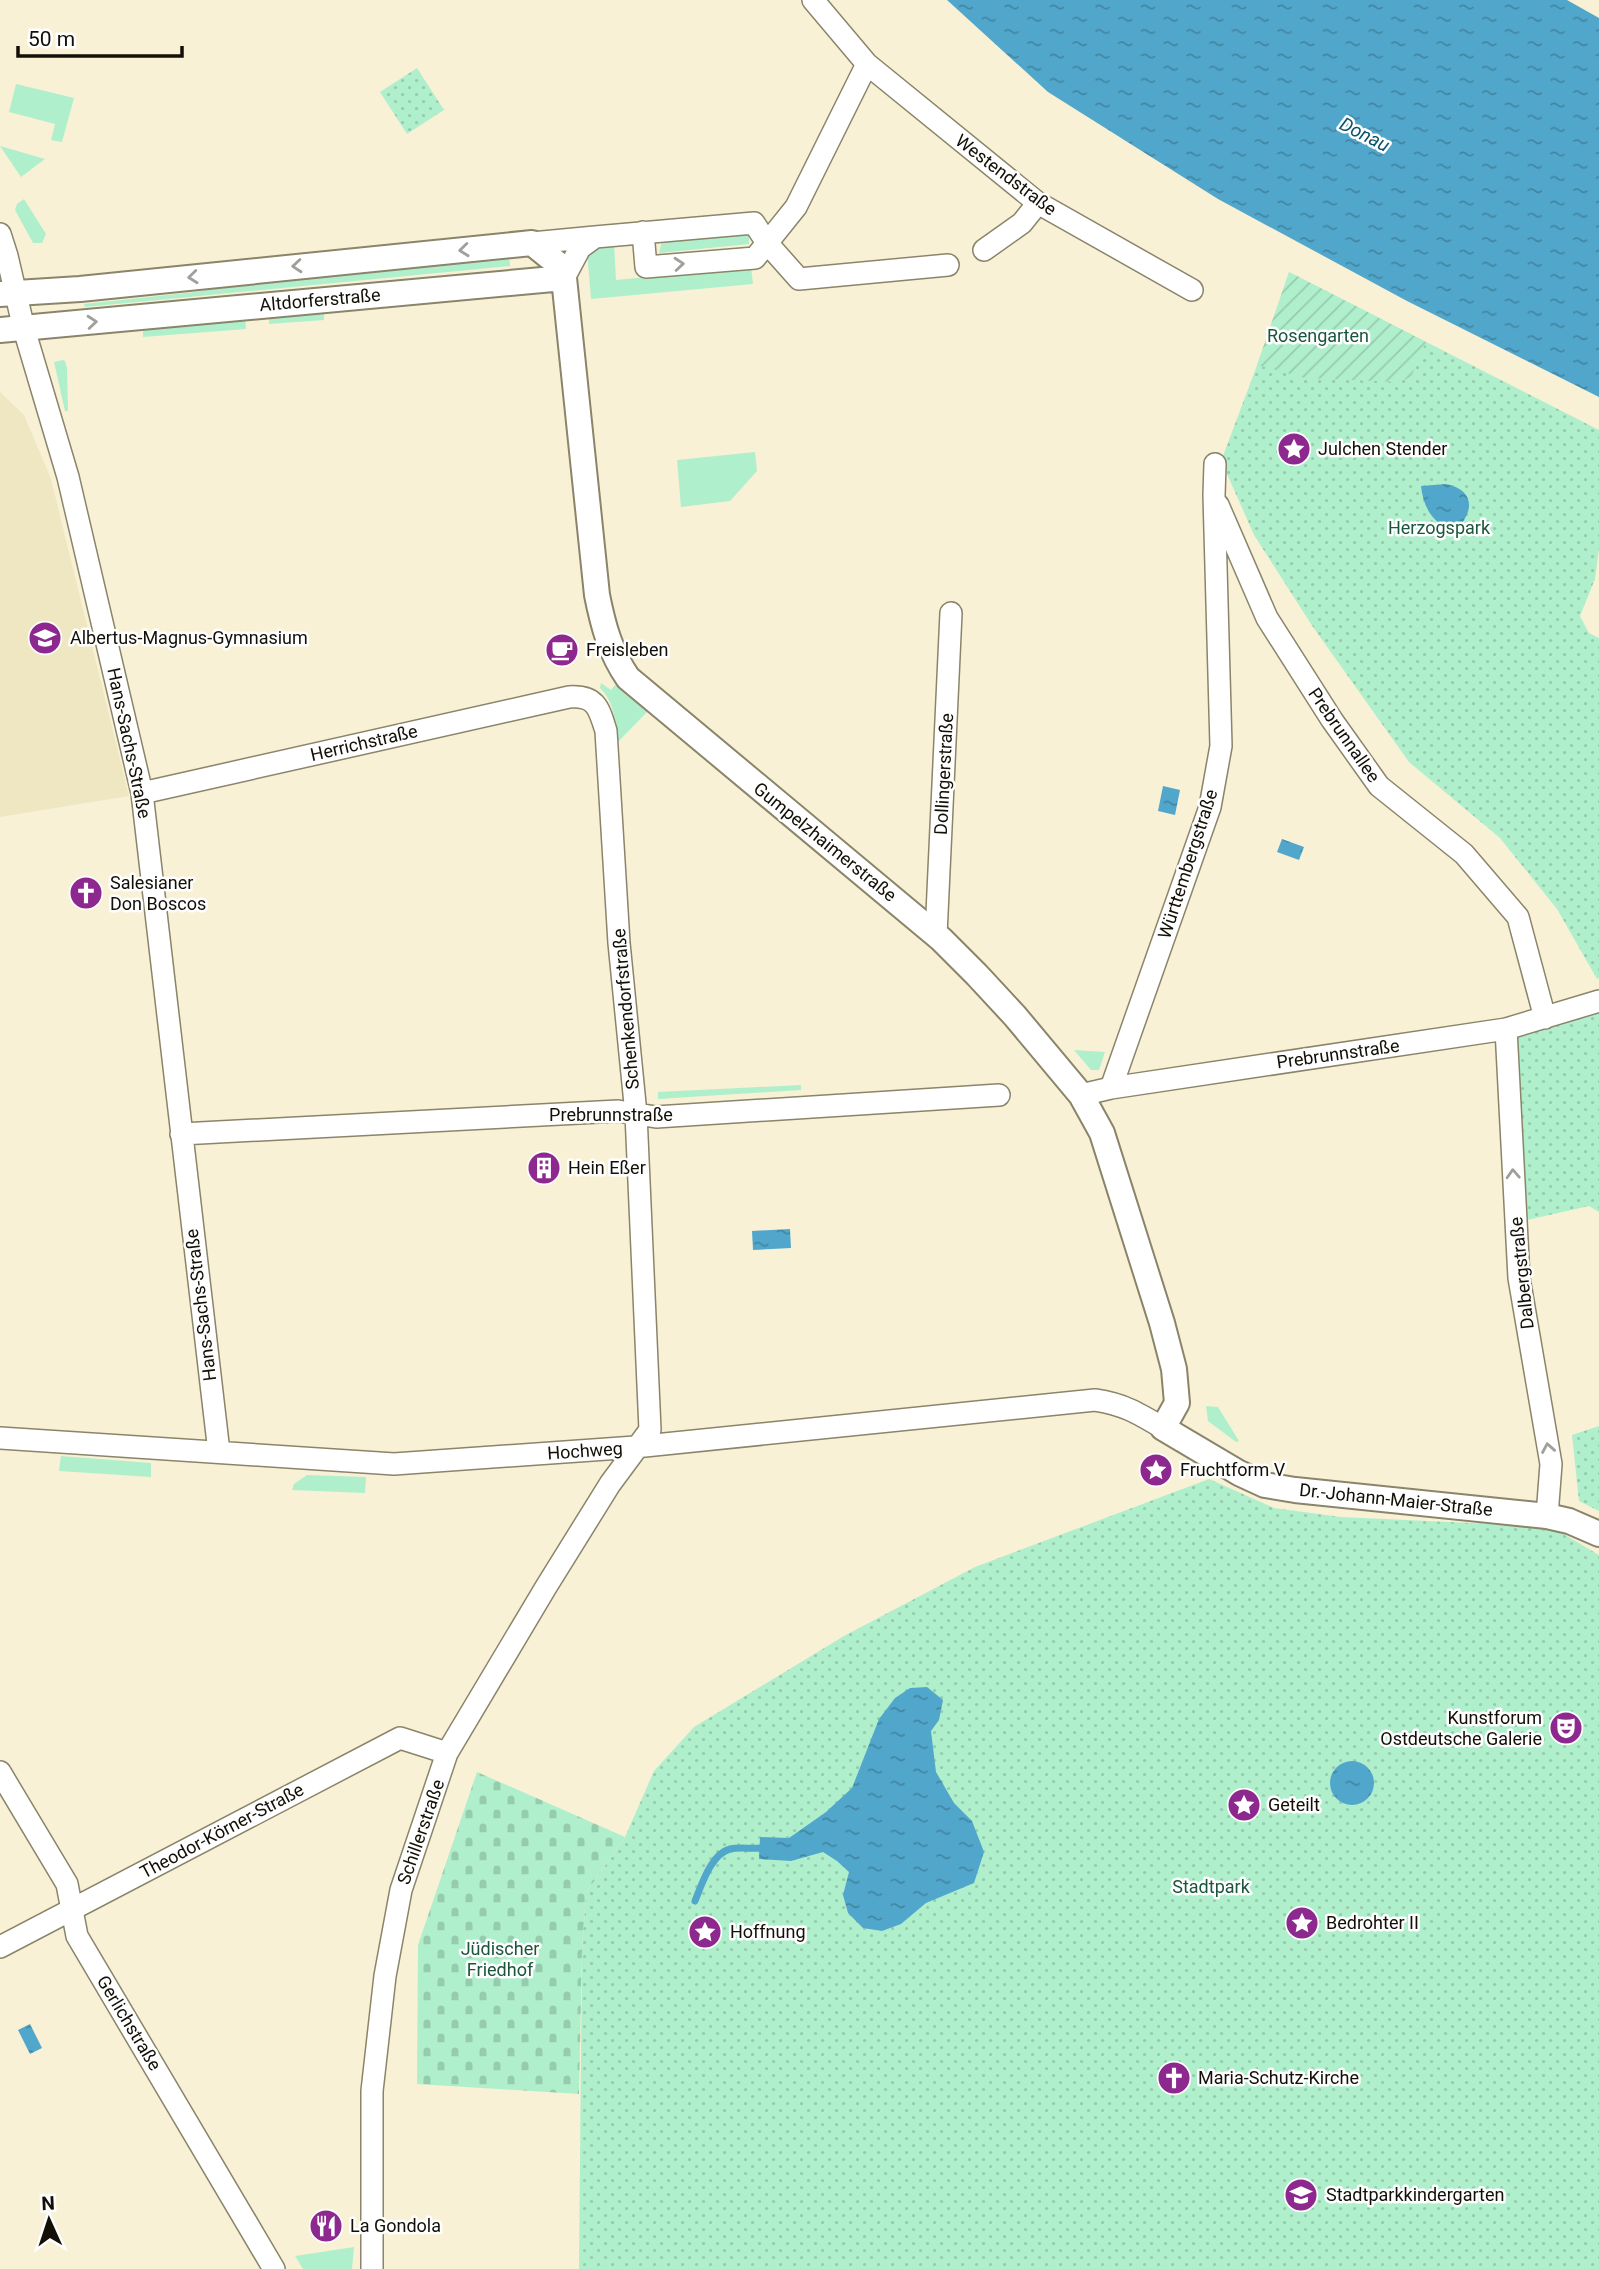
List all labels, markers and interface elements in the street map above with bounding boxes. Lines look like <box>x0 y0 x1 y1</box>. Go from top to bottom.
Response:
scale bar <box>18 14 182 58</box>
text: 50 m <box>28 27 75 51</box>
water label: Donau <box>1336 112 1394 157</box>
street label: Westendstraße <box>952 130 1061 219</box>
one-way arrow <box>458 242 469 257</box>
one-way arrow <box>674 257 685 272</box>
one-way arrow <box>291 259 303 274</box>
one-way arrow <box>188 269 199 284</box>
street label: Altdorferstraße <box>259 284 381 315</box>
one-way arrow <box>87 315 98 330</box>
park label: Rosengarten <box>1267 325 1369 346</box>
place icon: Julchen Stender <box>1275 430 1313 468</box>
place label: Julchen Stender <box>1318 438 1447 459</box>
park label: Herzogspark <box>1388 517 1491 538</box>
school or university icon: Albertus-Magnus-Gymnasium <box>26 619 64 657</box>
place label: Albertus-Magnus-Gymnasium <box>70 627 308 648</box>
cafe icon: Freisleben <box>543 631 581 669</box>
place label: Freisleben <box>586 639 668 660</box>
street label: Hans-Sachs-Straße <box>103 666 156 820</box>
street label: Prebrunnallee <box>1304 683 1385 786</box>
street label: Dollingerstraße <box>930 713 957 835</box>
street label: Herrichstraße <box>308 720 419 765</box>
street label: Gumpelzhaimerstraße <box>750 778 901 906</box>
street label: Württembergstraße <box>1153 786 1222 941</box>
place label: Salesianer Don Boscos <box>110 872 206 914</box>
church icon: Salesianer Don Boscos <box>67 874 105 912</box>
street label: Schenkendorfstraße <box>608 928 643 1091</box>
street label: Prebrunnstraße <box>1275 1034 1401 1073</box>
street label: Prebrunnstraße <box>549 1104 673 1125</box>
building icon: Hein Eßer <box>525 1149 563 1187</box>
place label: Hein Eßer <box>568 1157 646 1178</box>
one-way arrow <box>1506 1169 1521 1180</box>
street label: Dalbergstraße <box>1505 1216 1538 1330</box>
street label: Hans-Sachs-Straße <box>181 1228 220 1382</box>
street label: Hochweg <box>547 1437 623 1464</box>
one-way arrow <box>1541 1442 1556 1454</box>
place icon: Fruchtform V <box>1137 1451 1175 1489</box>
place label: Fruchtform V <box>1180 1459 1286 1480</box>
street label: Dr.-Johann-Maier-Straße <box>1298 1479 1494 1520</box>
place label: Kunstforum Ostdeutsche Galerie <box>1380 1707 1542 1749</box>
theatre icon: Kunstforum Ostdeutsche Galerie <box>1547 1709 1585 1747</box>
street label: Schillerstraße <box>393 1777 448 1887</box>
street label: Theodor-Körner-Straße <box>136 1778 307 1883</box>
place icon: Geteilt <box>1225 1786 1263 1824</box>
place label: Geteilt <box>1268 1794 1320 1815</box>
park label: Stadtpark <box>1172 1876 1251 1897</box>
place icon: Bedrohter II <box>1283 1904 1321 1942</box>
place label: Bedrohter II <box>1326 1912 1419 1933</box>
place icon: Hoffnung <box>686 1913 724 1951</box>
place label: Hoffnung <box>730 1921 806 1942</box>
park label: Jüdischer Friedhof <box>461 1938 539 1980</box>
street label: Gerlichstraße <box>93 1971 166 2074</box>
church icon: Maria-Schutz-Kirche <box>1155 2059 1193 2097</box>
place label: Maria-Schutz-Kirche <box>1198 2067 1359 2088</box>
school or university icon: Stadtparkkindergarten <box>1282 2176 1320 2214</box>
place label: Stadtparkkindergarten <box>1326 2184 1504 2205</box>
north arrow <box>14 2185 84 2255</box>
text: N <box>41 2192 55 2215</box>
restaurant icon: La Gondola <box>307 2207 345 2245</box>
place label: La Gondola <box>350 2215 441 2236</box>

